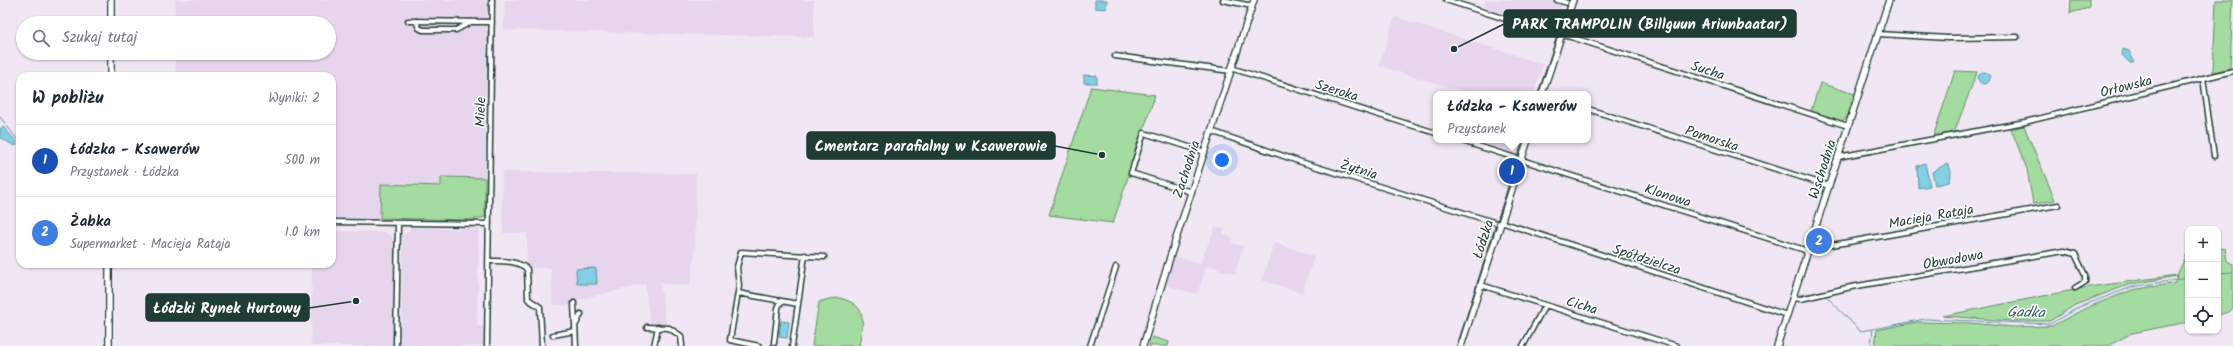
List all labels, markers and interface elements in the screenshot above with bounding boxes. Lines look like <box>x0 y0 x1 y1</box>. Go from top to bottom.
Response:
callout: PARK TRAMPOLIN (Billguun Ariunbaatar) <box>1504 10 1796 37</box>
text: PARK TRAMPOLIN (Billguun Ariunbaatar) <box>1512 13 1788 37</box>
search box <box>16 16 336 60</box>
text: Szukaj tutaj <box>62 26 137 50</box>
icon: search <box>30 27 52 49</box>
street label: Sucha <box>1688 55 1727 87</box>
street label: Orłowska <box>2098 70 2155 104</box>
street label: Szeroka <box>1312 74 1361 108</box>
text: W pobliżu <box>32 85 103 112</box>
text: Wyniki: 2 <box>269 88 320 109</box>
popup <box>1433 91 1591 143</box>
text: Łódzka - Ksawerów <box>1447 95 1577 119</box>
street label: Miele <box>470 96 492 127</box>
text: Przystanek <box>1447 119 1506 140</box>
street label: Pomorska <box>1682 120 1741 158</box>
callout: Cmentarz parafialny w Ksawerowie <box>807 132 1055 159</box>
text: Cmentarz parafialny w Ksawerowie <box>815 135 1048 159</box>
street label: Wschodnia <box>1803 137 1843 202</box>
text: Łódzka - Ksawerów <box>70 138 199 162</box>
street label: Zachodnia <box>1167 138 1207 201</box>
text: 1 <box>43 150 47 171</box>
text: 500 m <box>284 150 320 171</box>
your location <box>1212 150 1232 170</box>
street label: Żytnia <box>1337 154 1380 186</box>
pin: 1 <box>1499 156 1525 186</box>
text: Przystanek · Łódzka <box>70 162 179 183</box>
street label: Klonowa <box>1642 178 1694 214</box>
street label: Macieja Rataja <box>1887 199 1975 235</box>
text: Żabka <box>70 210 111 234</box>
street label: Łódzka <box>1467 217 1501 262</box>
text: 2 <box>41 222 49 243</box>
text: 1.0 km <box>285 222 320 243</box>
pin: 2 <box>1806 226 1832 256</box>
map controls <box>2185 226 2221 334</box>
button: + <box>2185 226 2221 262</box>
text: Supermarket · Macieja Rataja <box>70 234 231 255</box>
street label: Spółdzielcza <box>1610 239 1684 281</box>
street label: Obwodowa <box>1921 244 1985 276</box>
button: − <box>2185 262 2221 298</box>
street label: Cicha <box>1563 291 1600 321</box>
callout: Łódzki Rynek Hurtowy <box>146 294 309 321</box>
text: Łódzki Rynek Hurtowy <box>153 297 301 321</box>
button: locate <box>2185 298 2221 334</box>
water label: Gadka <box>2007 301 2046 325</box>

